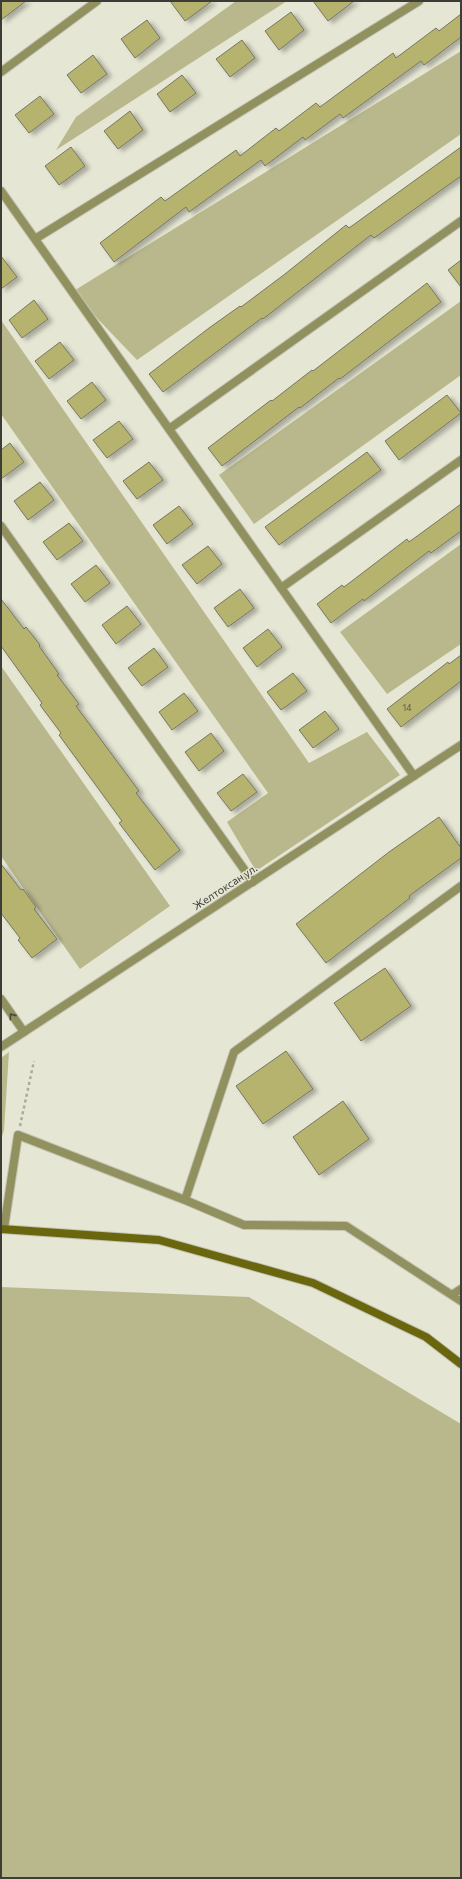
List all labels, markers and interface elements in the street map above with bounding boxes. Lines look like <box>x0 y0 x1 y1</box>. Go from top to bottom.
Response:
house number: 14 <box>402 702 412 713</box>
street label: Желтоксан ул. <box>190 861 260 912</box>
one-way arrow <box>10 1013 17 1020</box>

